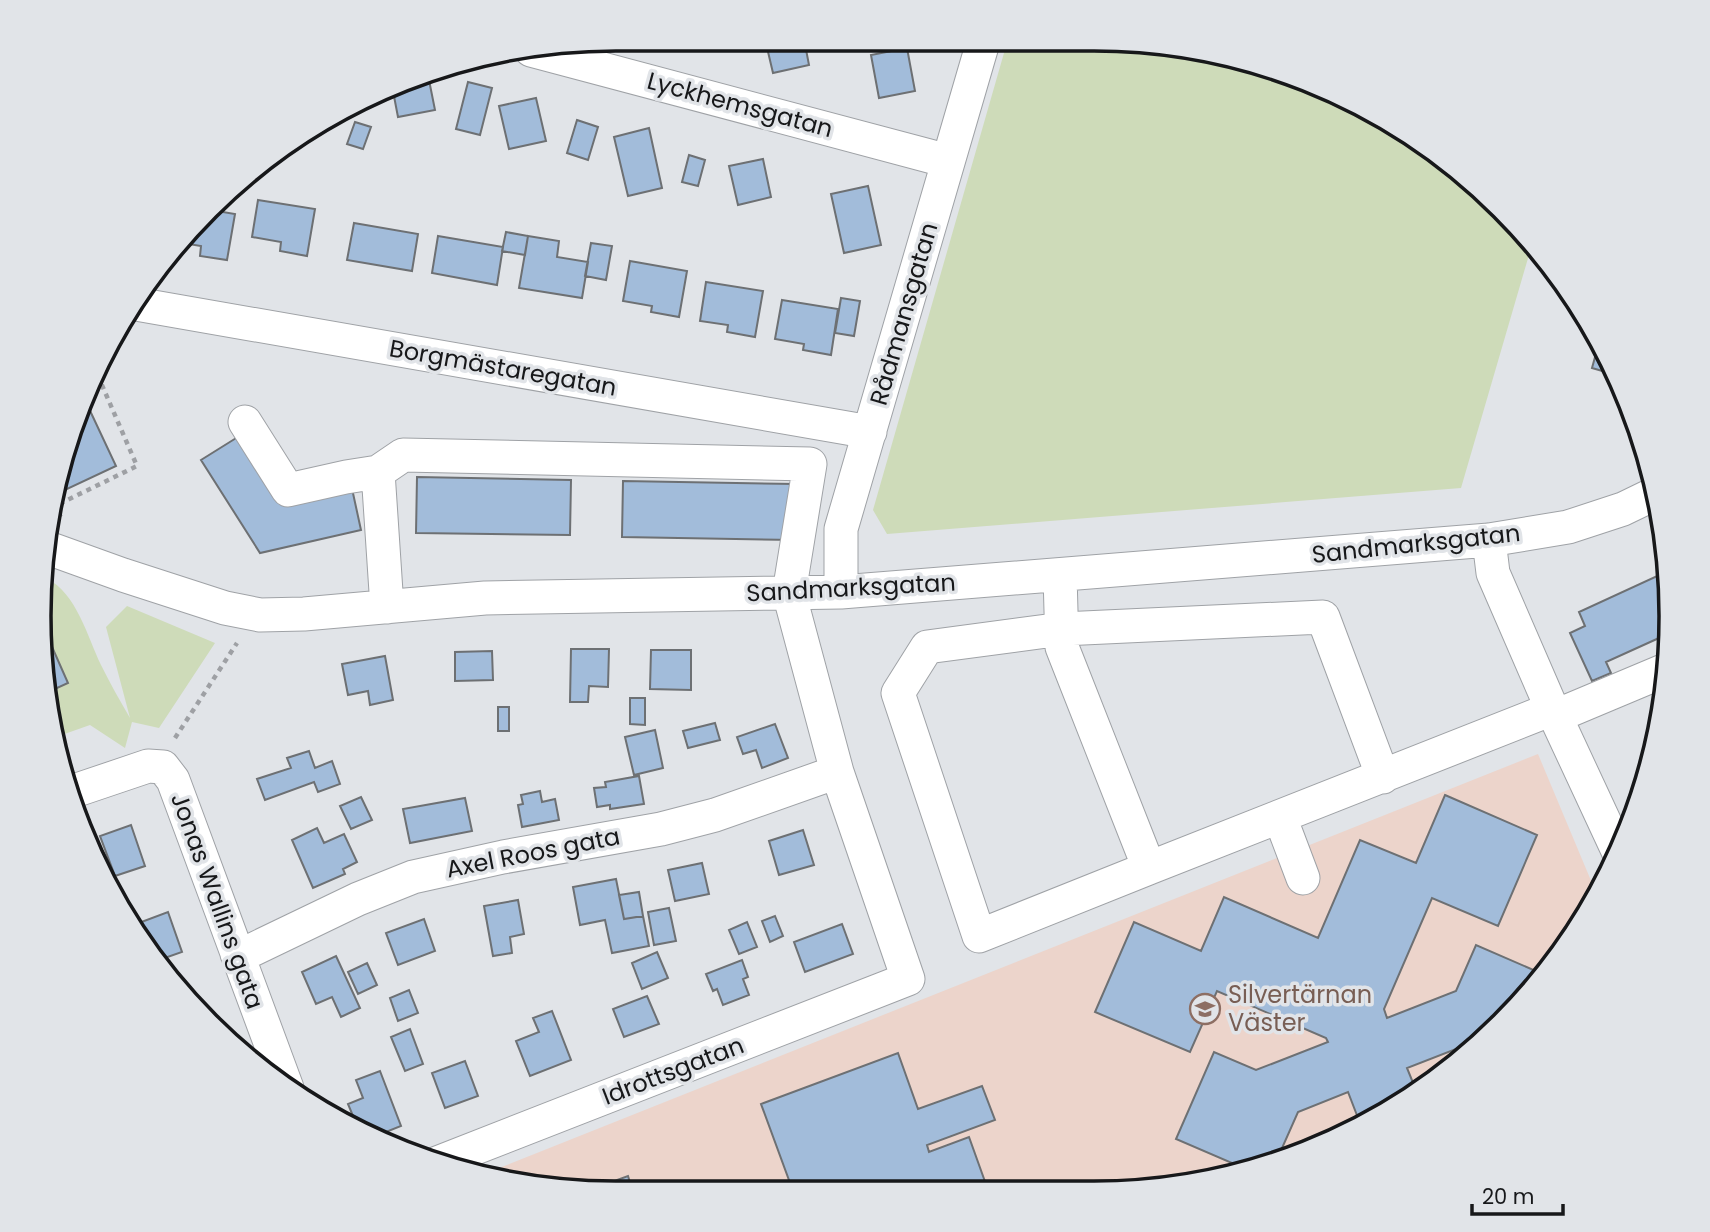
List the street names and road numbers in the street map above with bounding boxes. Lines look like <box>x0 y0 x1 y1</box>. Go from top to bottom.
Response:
street label: Lyckhemsgatan <box>644 64 837 145</box>
street label: Rådmansgatan <box>862 219 945 409</box>
street label: Borgmästaregatan <box>387 331 619 404</box>
street label: Sandmarksgatan <box>1310 516 1522 571</box>
street label: Sandmarksgatan <box>746 566 956 609</box>
street label: Jonas Wallins gata <box>163 788 272 1013</box>
street label: Axel Roos gata <box>443 819 623 886</box>
street label: Idrottsgatan <box>597 1028 748 1113</box>

